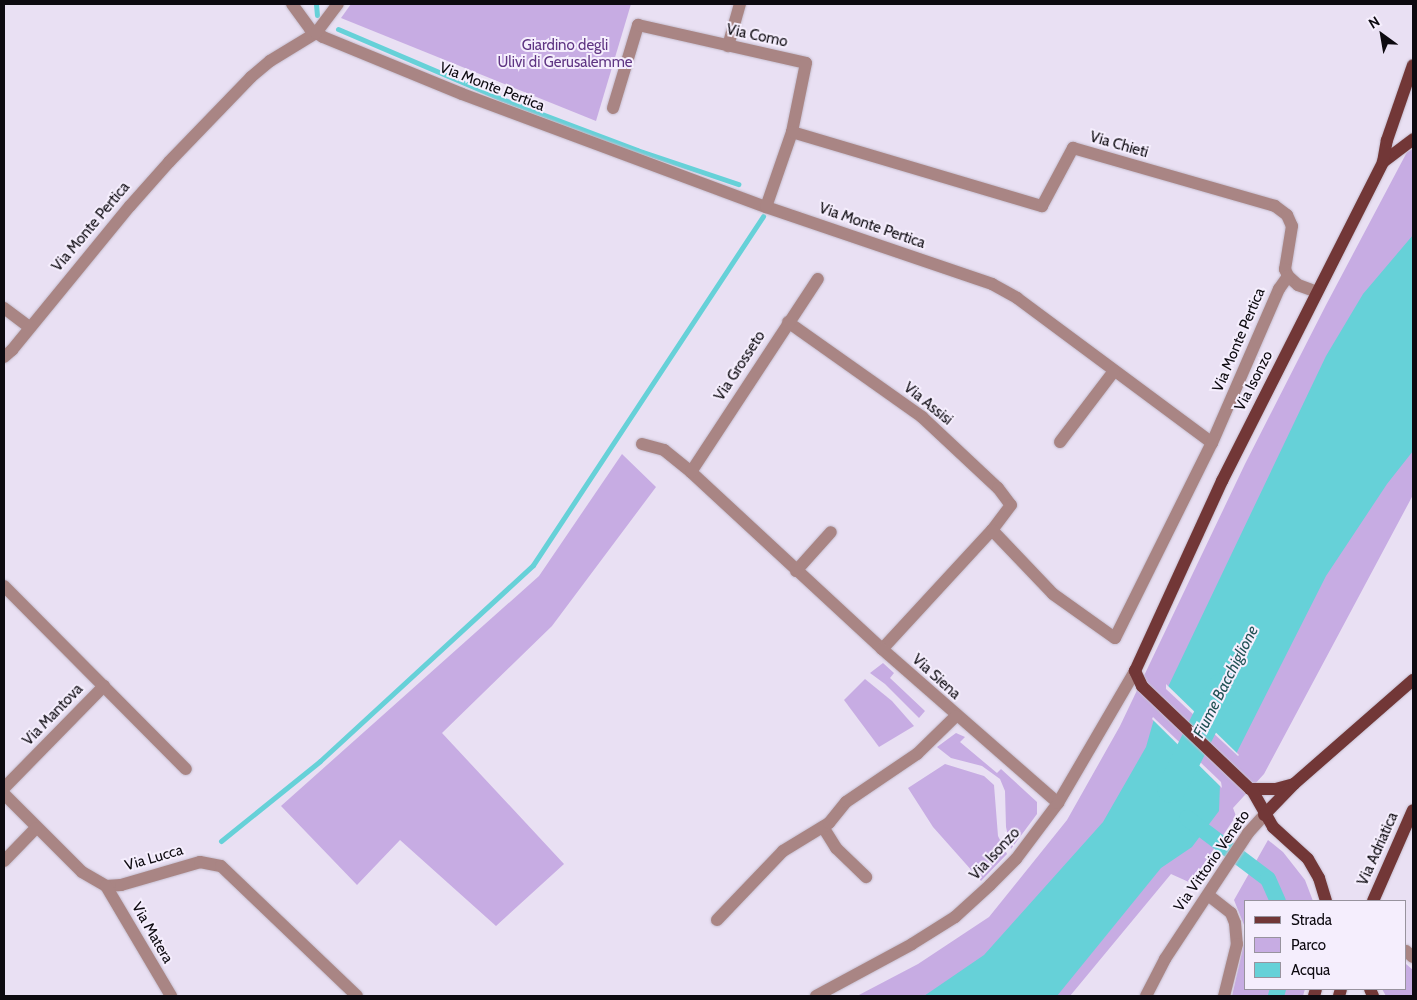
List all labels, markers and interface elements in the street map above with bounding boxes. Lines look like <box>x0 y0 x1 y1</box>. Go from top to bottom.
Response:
north arrow <box>1357 10 1407 60</box>
text: N <box>1365 12 1383 33</box>
street label: Via Como <box>725 21 789 51</box>
park label: Giardino degli Ulivi di Gerusalemme <box>497 36 633 71</box>
street label: Via Monte Pertica <box>437 59 547 115</box>
street label: Via Chieti <box>1088 128 1150 162</box>
street label: Via Monte Pertica <box>48 179 134 275</box>
street label: Via Monte Pertica <box>817 199 927 253</box>
street label: Via Monte Pertica <box>1209 285 1269 395</box>
street label: Via Grosseto <box>711 328 769 404</box>
street label: Via Isonzo <box>1231 348 1277 414</box>
street label: Via Assisi <box>900 379 956 429</box>
water label: Fiume Bacchiglione <box>1190 623 1262 741</box>
street label: Via Siena <box>908 651 964 703</box>
street label: Via Mantova <box>19 680 87 750</box>
street label: Via Vittorio Veneto <box>1170 807 1254 915</box>
street label: Via Adriatica <box>1354 810 1402 888</box>
street label: Via Isonzo <box>966 824 1024 884</box>
street label: Via Lucca <box>123 841 185 875</box>
street label: Via Matera <box>127 899 177 967</box>
legend <box>1244 900 1407 990</box>
text: Strada <box>1291 911 1332 929</box>
text: Parco <box>1291 936 1326 954</box>
text: Acqua <box>1291 961 1330 979</box>

